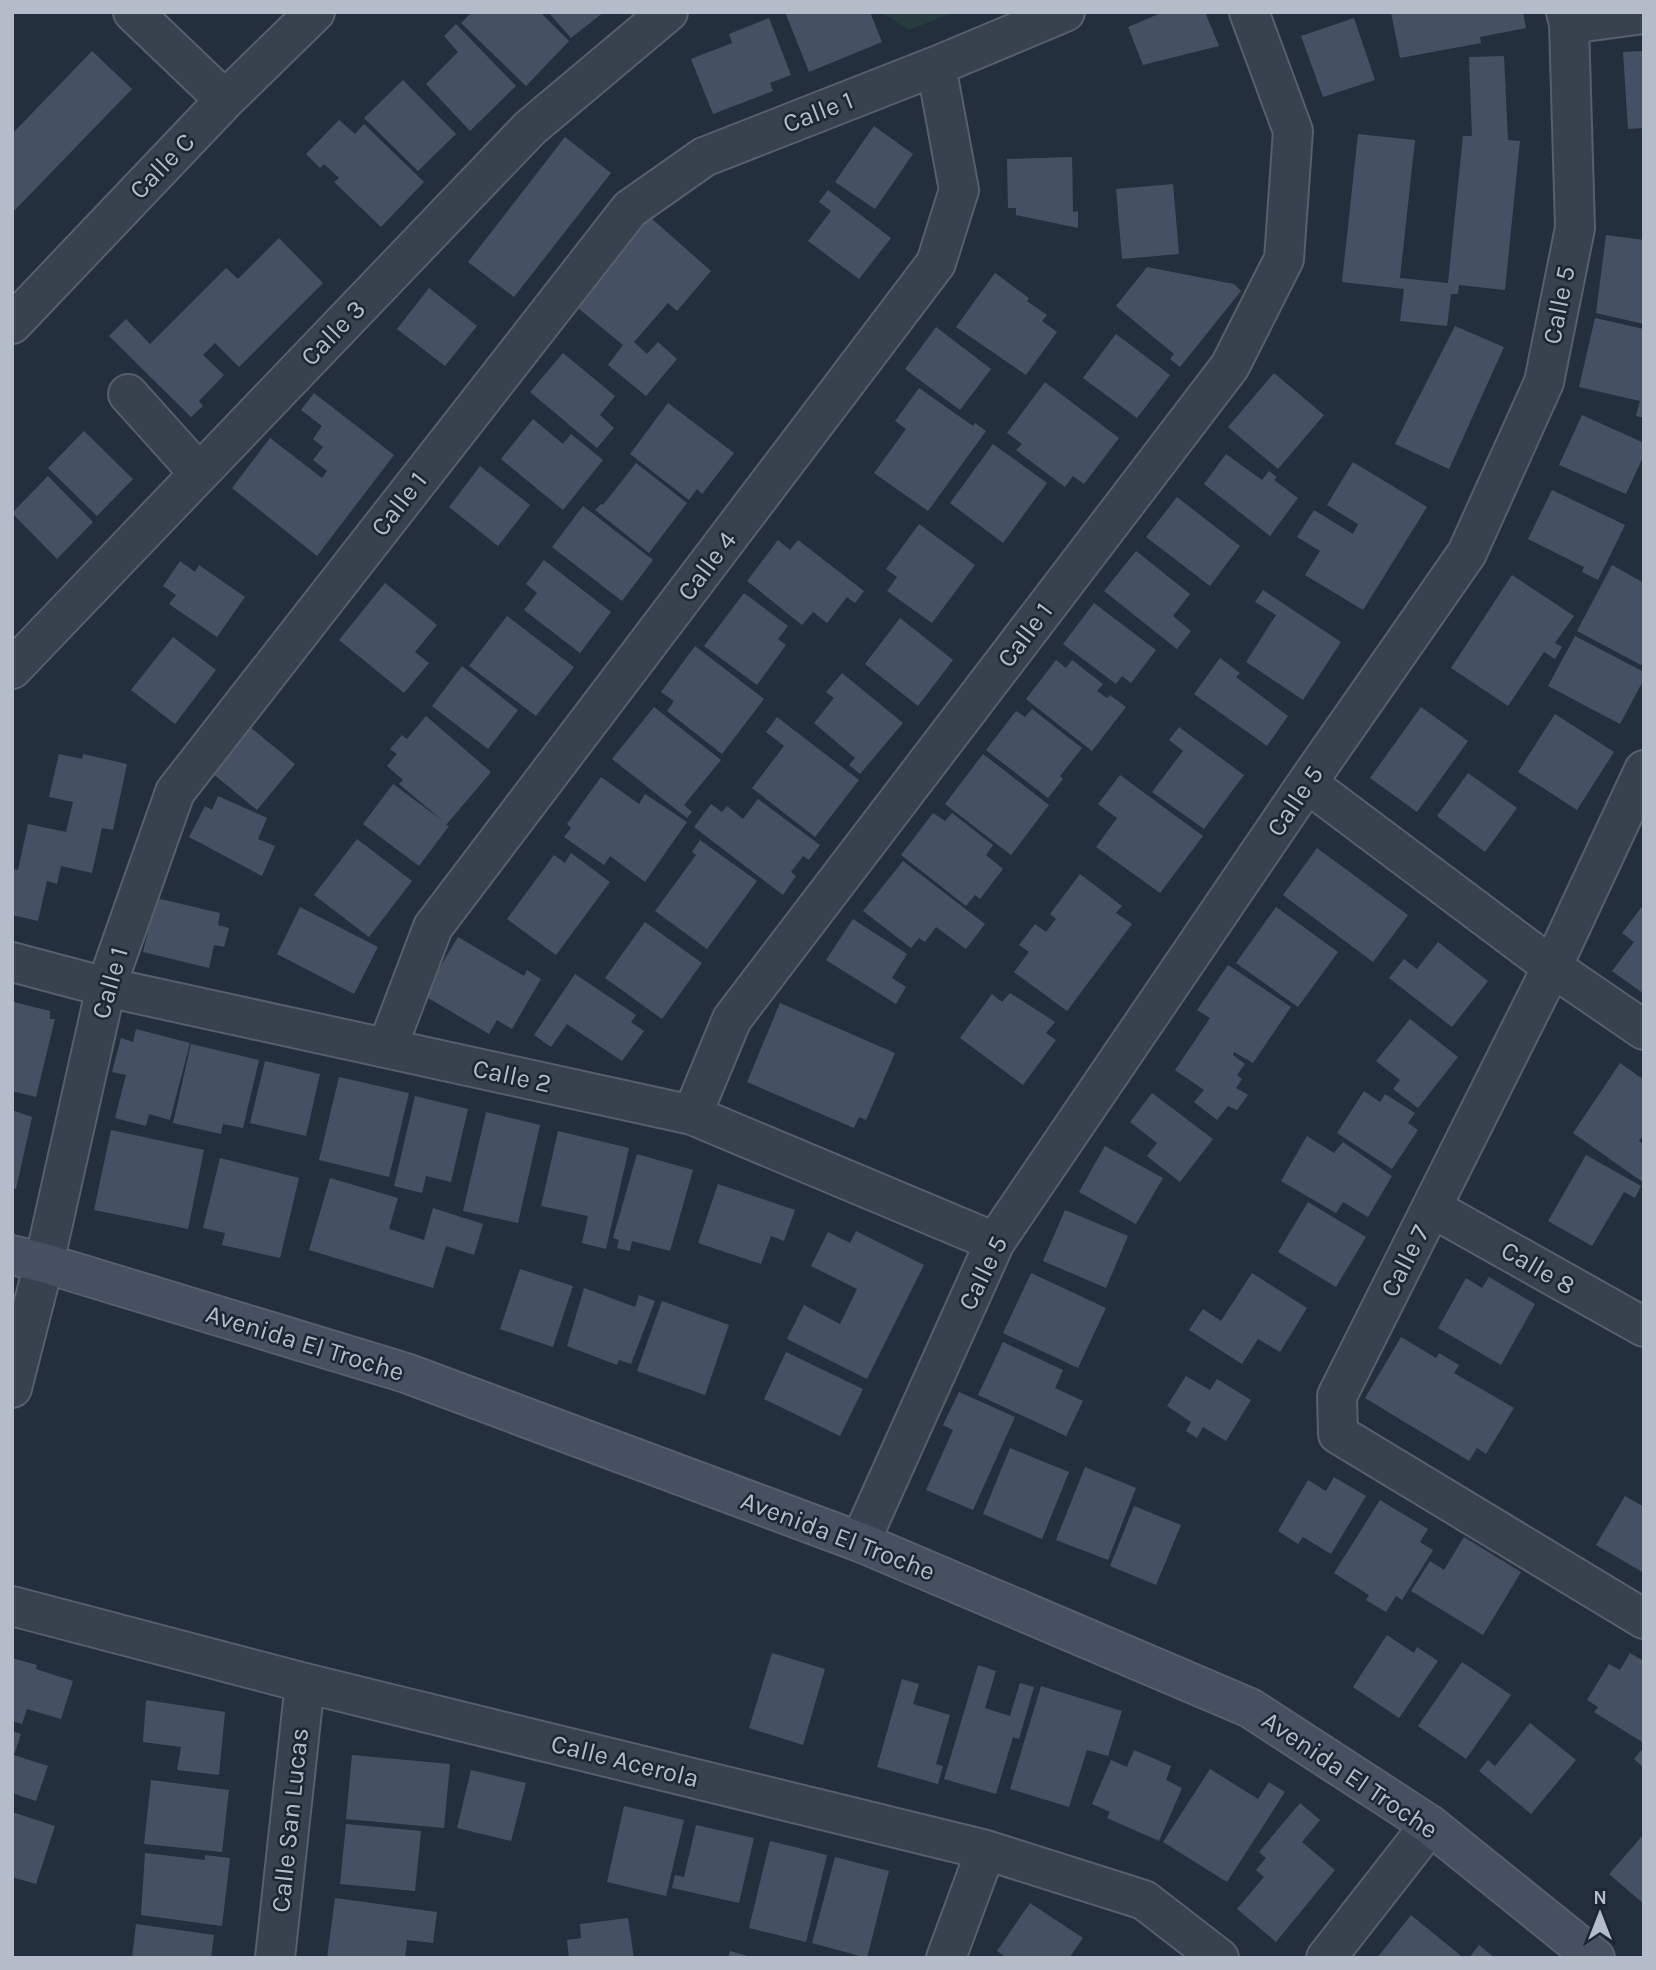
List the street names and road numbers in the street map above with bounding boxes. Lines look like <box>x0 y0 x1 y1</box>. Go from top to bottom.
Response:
street label: Calle 1 <box>778 84 858 140</box>
street label: Calle C <box>123 126 201 206</box>
street label: Calle 5 <box>1536 263 1582 347</box>
street label: Calle 3 <box>294 294 372 372</box>
street label: Calle 1 <box>364 466 434 542</box>
street label: Calle 4 <box>671 525 743 607</box>
street label: Calle 1 <box>991 597 1059 673</box>
street label: Calle 5 <box>1260 760 1330 842</box>
street label: Calle 1 <box>85 944 135 1022</box>
street label: Calle 2 <box>470 1053 554 1099</box>
street label: Calle 7 <box>1374 1220 1436 1302</box>
street label: Calle 5 <box>952 1231 1014 1315</box>
street label: Calle 8 <box>1495 1234 1581 1302</box>
street label: Avenida El Troche <box>202 1298 408 1388</box>
street label: Avenida El Troche <box>737 1485 939 1587</box>
street label: Avenida El Troche <box>1256 1705 1444 1845</box>
street label: Calle San Lucas <box>265 1726 315 1914</box>
street label: Calle Acerola <box>548 1728 702 1794</box>

